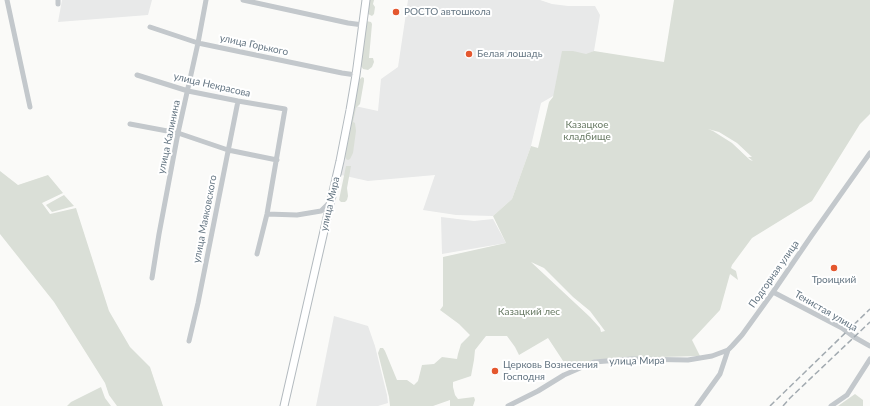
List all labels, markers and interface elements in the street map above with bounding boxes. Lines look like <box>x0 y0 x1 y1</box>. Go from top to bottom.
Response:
place label: РОСТО автошкола <box>404 6 491 18</box>
marker: РОСТО автошкола <box>391 7 401 17</box>
street label: улица Горького <box>219 32 289 58</box>
place label: Белая лошадь <box>477 48 542 60</box>
marker: Белая лошадь <box>464 49 474 59</box>
street label: улица Некрасова <box>172 70 252 100</box>
street label: улица Калинина <box>155 99 183 175</box>
park label: Казацкое кладбище <box>563 119 611 142</box>
street label: улица Маяковского <box>191 174 219 264</box>
street label: улица Мира <box>318 176 342 232</box>
street label: Подгорная улица <box>746 238 802 310</box>
marker: Троицкий <box>829 263 839 273</box>
place label: Троицкий <box>812 274 856 286</box>
street label: Тенистая улица <box>792 288 860 334</box>
park label: Казацкий лес <box>498 306 560 318</box>
street label: улица Мира <box>609 355 665 367</box>
place label: Церковь Вознесения Господня <box>503 359 598 382</box>
marker: Церковь Вознесения Господня <box>490 366 500 376</box>

